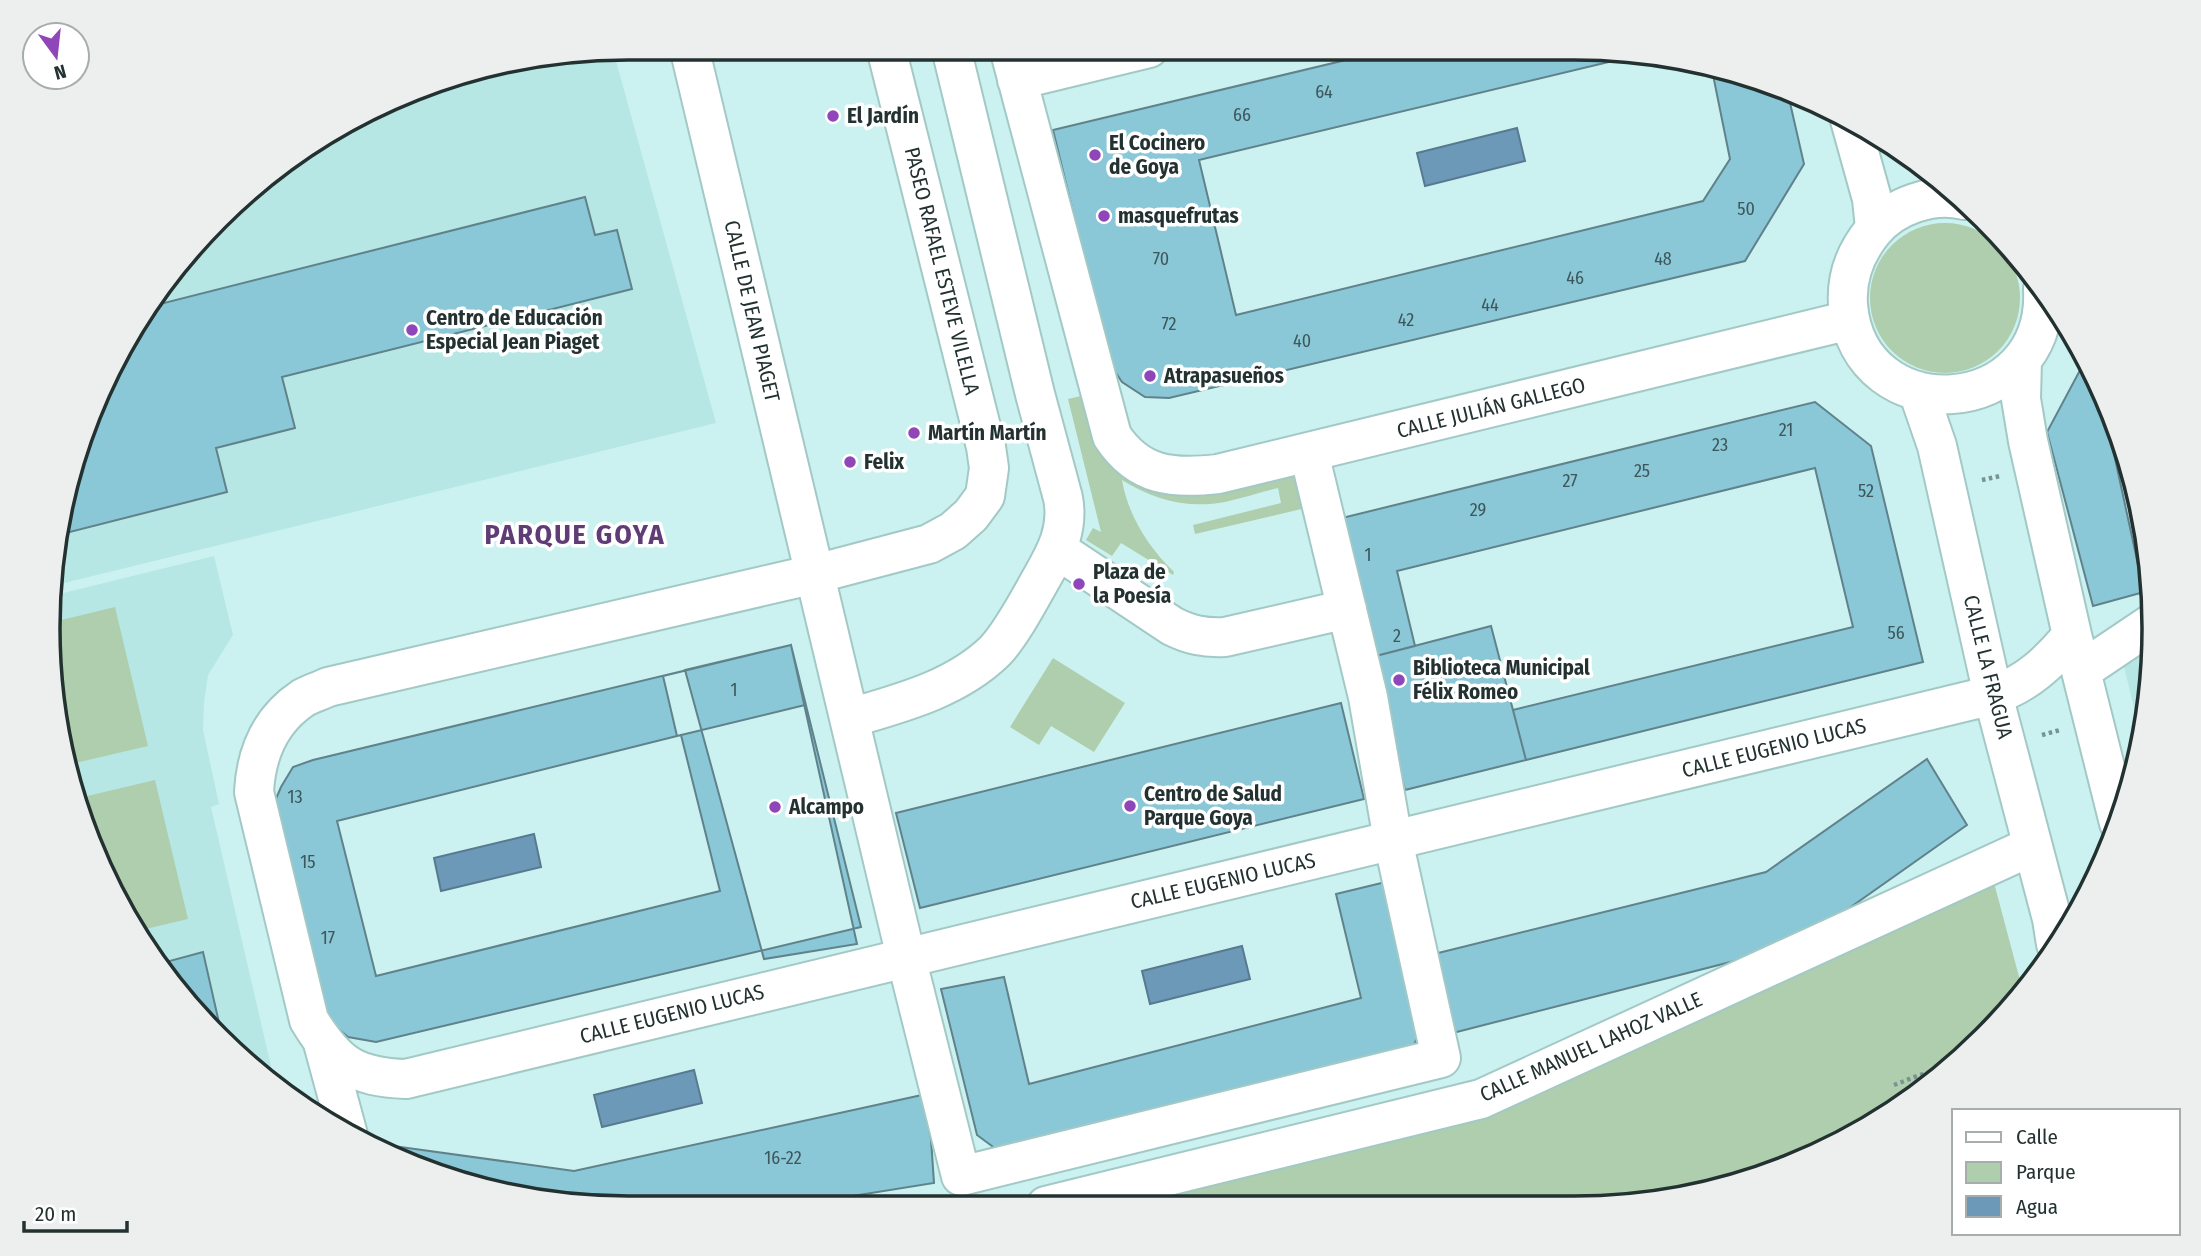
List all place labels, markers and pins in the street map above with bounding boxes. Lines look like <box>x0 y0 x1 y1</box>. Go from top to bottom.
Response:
place label: El Jardín <box>847 103 919 129</box>
marker: El Jardín <box>825 108 841 124</box>
place label: El Cocinero de Goya <box>1109 130 1205 180</box>
marker: El Cocinero de Goya <box>1087 147 1103 163</box>
place label: masquefrutas <box>1118 203 1239 229</box>
marker: masquefrutas <box>1096 208 1112 224</box>
place label: Centro de Educación Especial Jean Piaget <box>426 305 603 355</box>
marker: Centro de Educación Especial Jean Piaget <box>404 322 420 338</box>
place label: Atrapasueños <box>1163 363 1284 389</box>
marker: Atrapasueños <box>1142 368 1158 384</box>
place label: Martín Martín <box>928 420 1047 446</box>
marker: Martín Martín <box>906 425 922 441</box>
place label: Felix <box>864 449 905 475</box>
marker: Felix <box>842 454 858 470</box>
place label: Plaza de la Poesía <box>1093 559 1171 609</box>
marker: Plaza de la Poesía <box>1071 576 1087 592</box>
place label: Biblioteca Municipal Félix Romeo <box>1413 655 1590 705</box>
marker: Biblioteca Municipal Félix Romeo <box>1391 672 1407 688</box>
place label: Centro de Salud Parque Goya <box>1144 781 1282 831</box>
place label: Alcampo <box>788 794 864 820</box>
marker: Centro de Salud Parque Goya <box>1122 798 1138 814</box>
marker: Alcampo <box>767 799 783 815</box>

